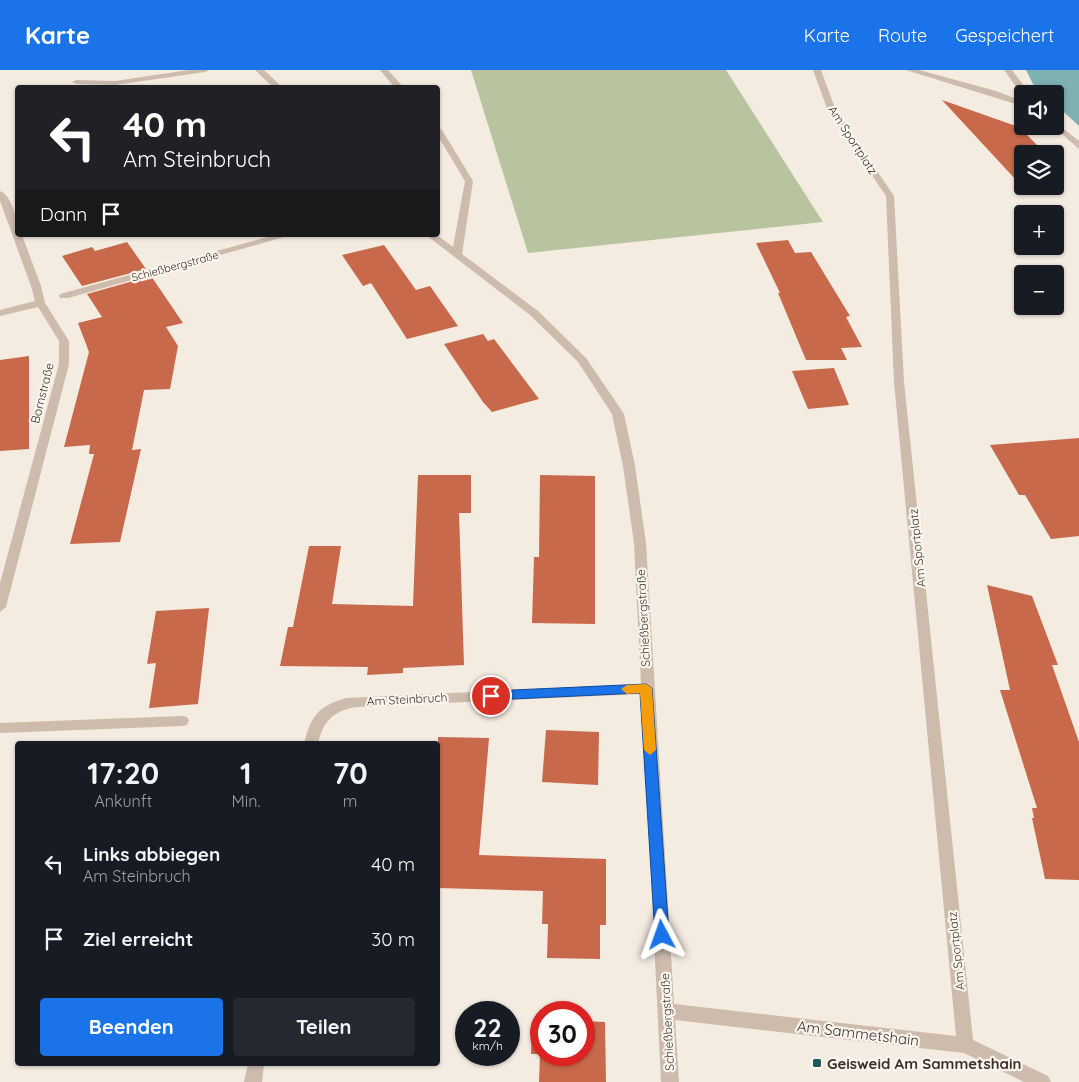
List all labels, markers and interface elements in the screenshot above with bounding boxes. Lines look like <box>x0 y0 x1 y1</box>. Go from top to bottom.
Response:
text: Karte <box>25 20 90 50</box>
text: Karte <box>804 24 850 47</box>
text: Route <box>878 24 927 47</box>
text: Gespeichert <box>955 24 1054 47</box>
map controls <box>1014 85 1064 315</box>
button: sound <box>1014 85 1064 135</box>
text: 40 m <box>123 102 207 146</box>
street label: Am Sportplatz <box>825 103 881 177</box>
icon: left <box>40 105 105 170</box>
text: Am Steinbruch <box>123 145 271 173</box>
button: layers <box>1014 145 1064 195</box>
icon: arrive <box>97 200 125 228</box>
text: Dann <box>40 202 87 226</box>
button: + <box>1014 205 1064 255</box>
street label: Schießbergstraße <box>130 248 220 284</box>
button: − <box>1014 265 1064 315</box>
street label: Bornstraße <box>27 361 57 425</box>
street label: Am Sportplatz <box>905 508 929 588</box>
street label: Schießbergstraße <box>633 569 653 667</box>
pin <box>470 675 512 717</box>
icon: arrive <box>477 682 505 710</box>
street label: Am Steinbruch <box>366 689 448 709</box>
text: 17:20 <box>87 754 159 792</box>
text: 1 <box>240 754 252 792</box>
text: 70 <box>333 754 368 792</box>
text: Ankunft <box>94 791 152 811</box>
text: Min. <box>232 791 260 811</box>
text: m <box>343 791 357 811</box>
text: Links abbiegen <box>83 842 220 866</box>
icon: left <box>40 850 68 878</box>
text: 40 m <box>371 852 415 876</box>
text: Am Steinbruch <box>83 866 191 886</box>
position arrow <box>635 908 687 960</box>
street label: Am Sportplatz <box>944 911 968 991</box>
icon: arrive <box>40 925 68 953</box>
text: Ziel erreicht <box>83 927 193 951</box>
text: 30 m <box>371 927 415 951</box>
street label: Schießbergstraße <box>657 973 677 1071</box>
button: Beenden <box>40 998 223 1056</box>
button: Teilen <box>233 998 415 1056</box>
speed limit sign: 30 <box>530 1001 595 1066</box>
text: 22 <box>473 1012 502 1043</box>
street label: Am Sammetshain <box>796 1016 920 1050</box>
text: km/h <box>472 1038 503 1053</box>
place label: Geisweid Am Sammetshain <box>827 1054 1021 1073</box>
marker: Geisweid Am Sammetshain <box>811 1057 823 1069</box>

